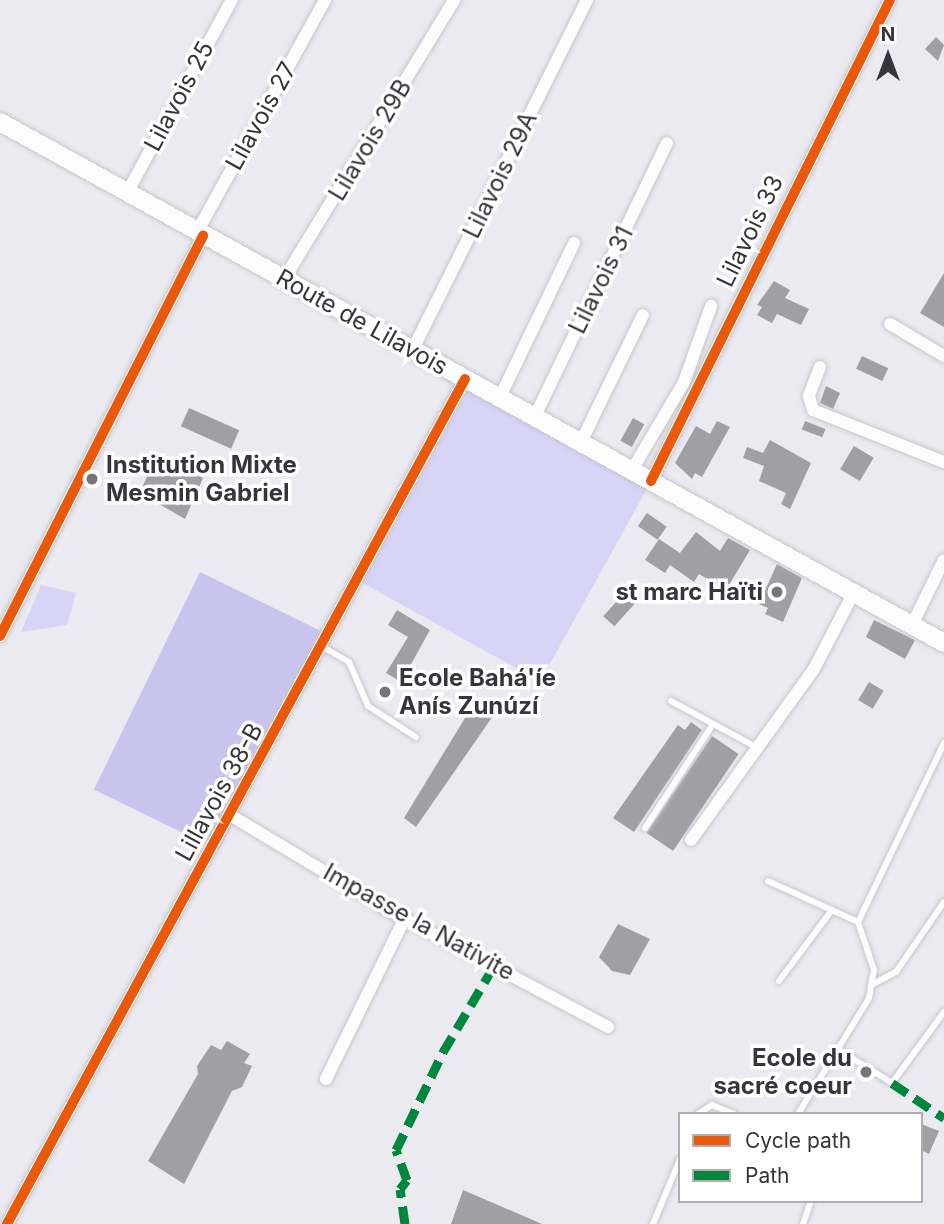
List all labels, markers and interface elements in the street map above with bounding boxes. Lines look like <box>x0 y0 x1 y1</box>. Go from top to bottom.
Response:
north arrow <box>853 21 923 91</box>
text: N <box>881 23 895 46</box>
street label: Lilavois 25 <box>138 36 220 156</box>
street label: Lilavois 27 <box>220 57 302 175</box>
street label: Lilavois 29B <box>323 74 417 206</box>
street label: Lilavois 29A <box>457 107 543 243</box>
street label: Lilavois 33 <box>711 170 789 292</box>
street label: Lilavois 31 <box>563 222 639 338</box>
street label: Route de Lilavois <box>271 263 453 381</box>
place label: Institution Mixte Mesmin Gabriel <box>106 451 297 507</box>
marker: Institution Mixte Mesmin Gabriel <box>84 471 100 487</box>
place label: st marc Haïti <box>615 578 763 606</box>
marker: st marc Haïti <box>769 584 785 600</box>
place label: Ecole Bahá'íe Anís Zunúzí <box>399 664 556 720</box>
marker: Ecole Bahá'íe Anís Zunúzí <box>377 684 393 700</box>
street label: Lillavois 38-B <box>169 718 269 866</box>
street label: Impasse la Nativite <box>318 858 520 986</box>
place label: Ecole du sacré coeur <box>713 1044 852 1100</box>
marker: Ecole du sacré coeur <box>858 1064 874 1080</box>
legend <box>678 1112 923 1203</box>
text: Cycle path <box>745 1128 851 1153</box>
text: Path <box>745 1163 790 1188</box>

